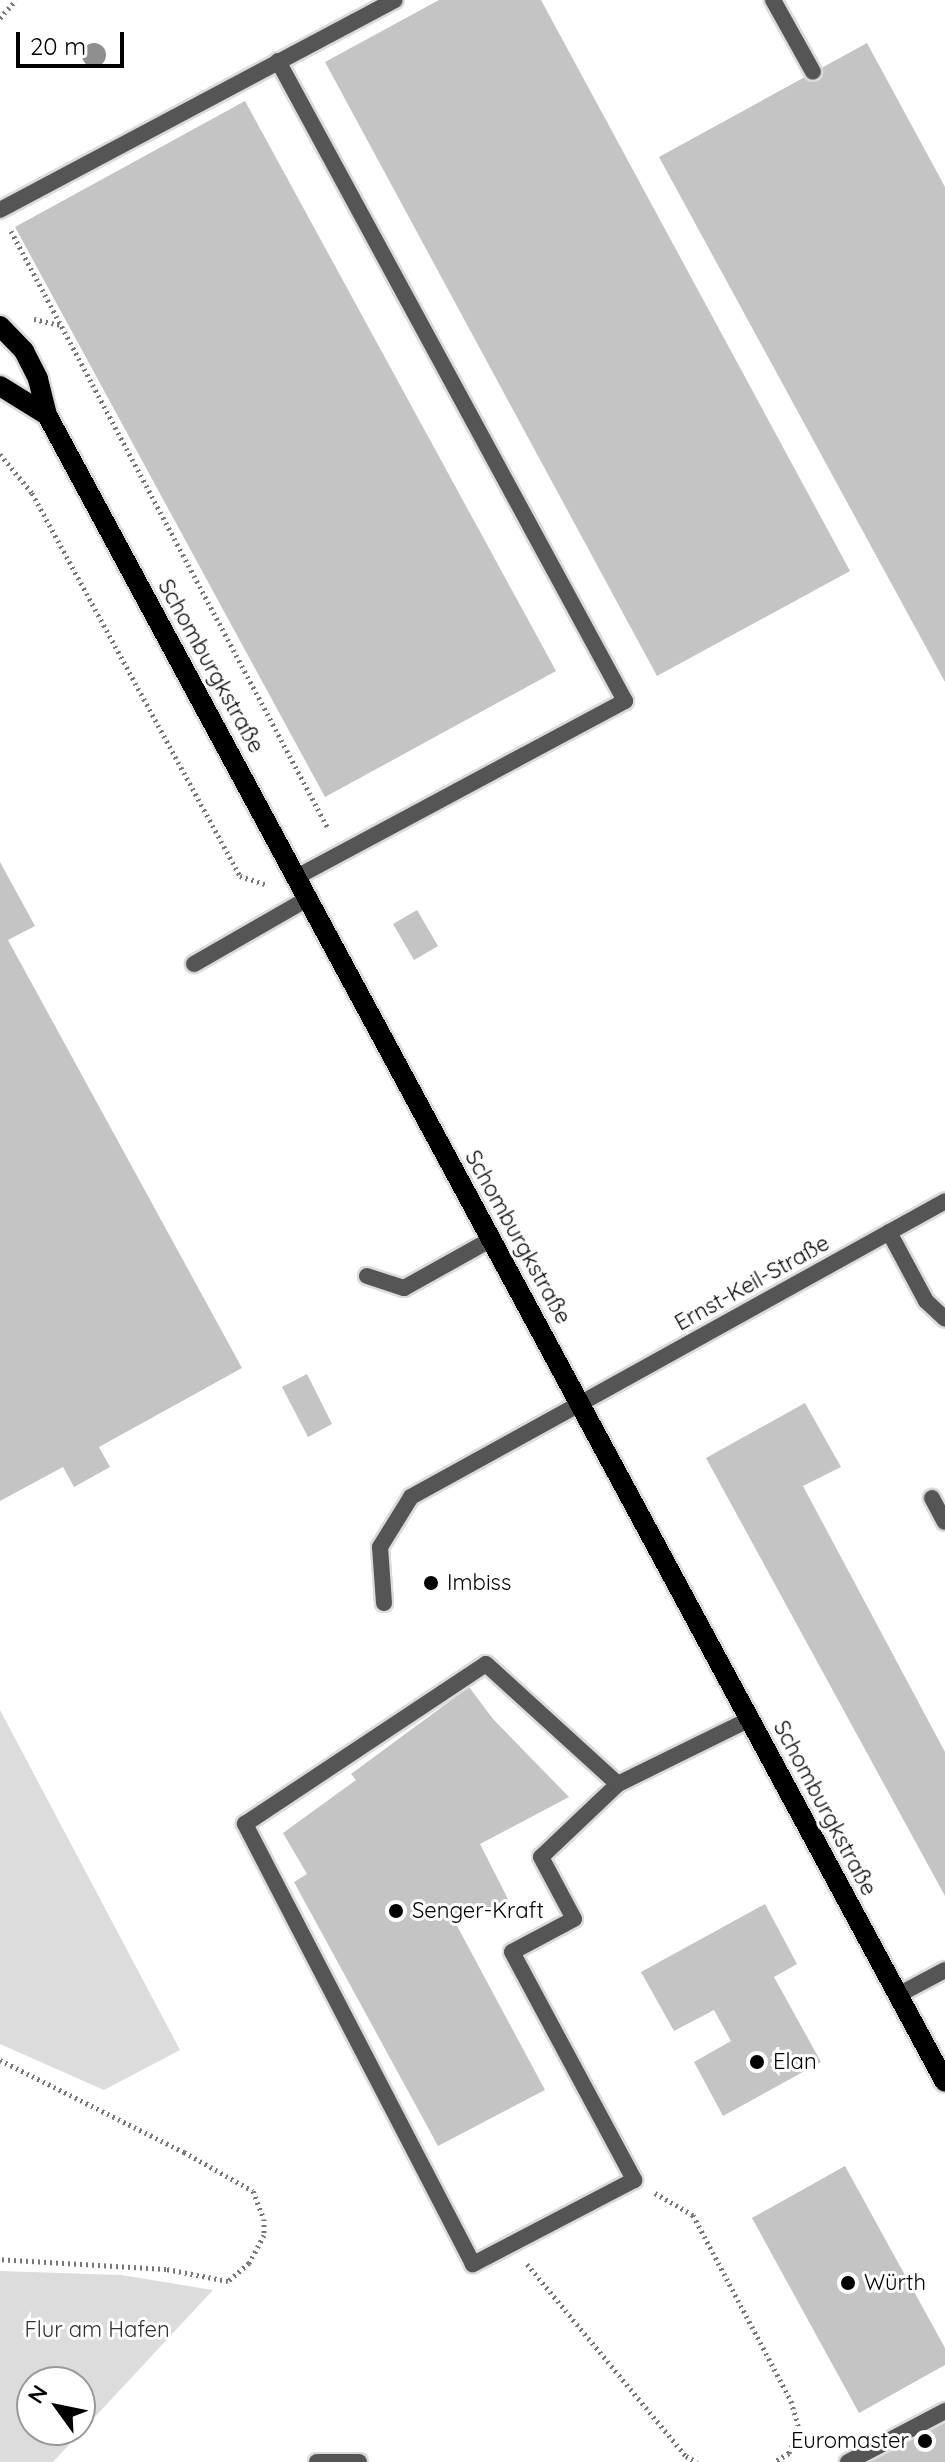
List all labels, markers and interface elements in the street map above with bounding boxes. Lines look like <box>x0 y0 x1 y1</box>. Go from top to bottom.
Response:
scale bar <box>20 16 128 66</box>
text: 20 m <box>30 31 86 61</box>
street label: Schomburgkstraße <box>152 575 270 757</box>
street label: Schomburgkstraße <box>459 1146 577 1328</box>
street label: Ernst-Keil-Straße <box>670 1230 834 1336</box>
place label: Imbiss <box>447 1570 511 1596</box>
marker: Imbiss <box>422 1574 440 1592</box>
street label: Schomburgkstraße <box>768 1716 882 1900</box>
place label: Senger-Kraft <box>412 1898 544 1924</box>
marker: Senger-Kraft <box>387 1902 405 1920</box>
place label: Elan <box>773 2049 817 2075</box>
marker: Elan <box>748 2053 766 2071</box>
place label: Würth <box>864 2270 926 2296</box>
marker: Würth <box>839 2274 857 2292</box>
park label: Flur am Hafen <box>24 2317 170 2343</box>
north arrow <box>16 2366 96 2446</box>
text: N <box>21 2380 54 2408</box>
place label: Euromaster <box>791 2428 909 2454</box>
marker: Euromaster <box>916 2432 934 2450</box>

